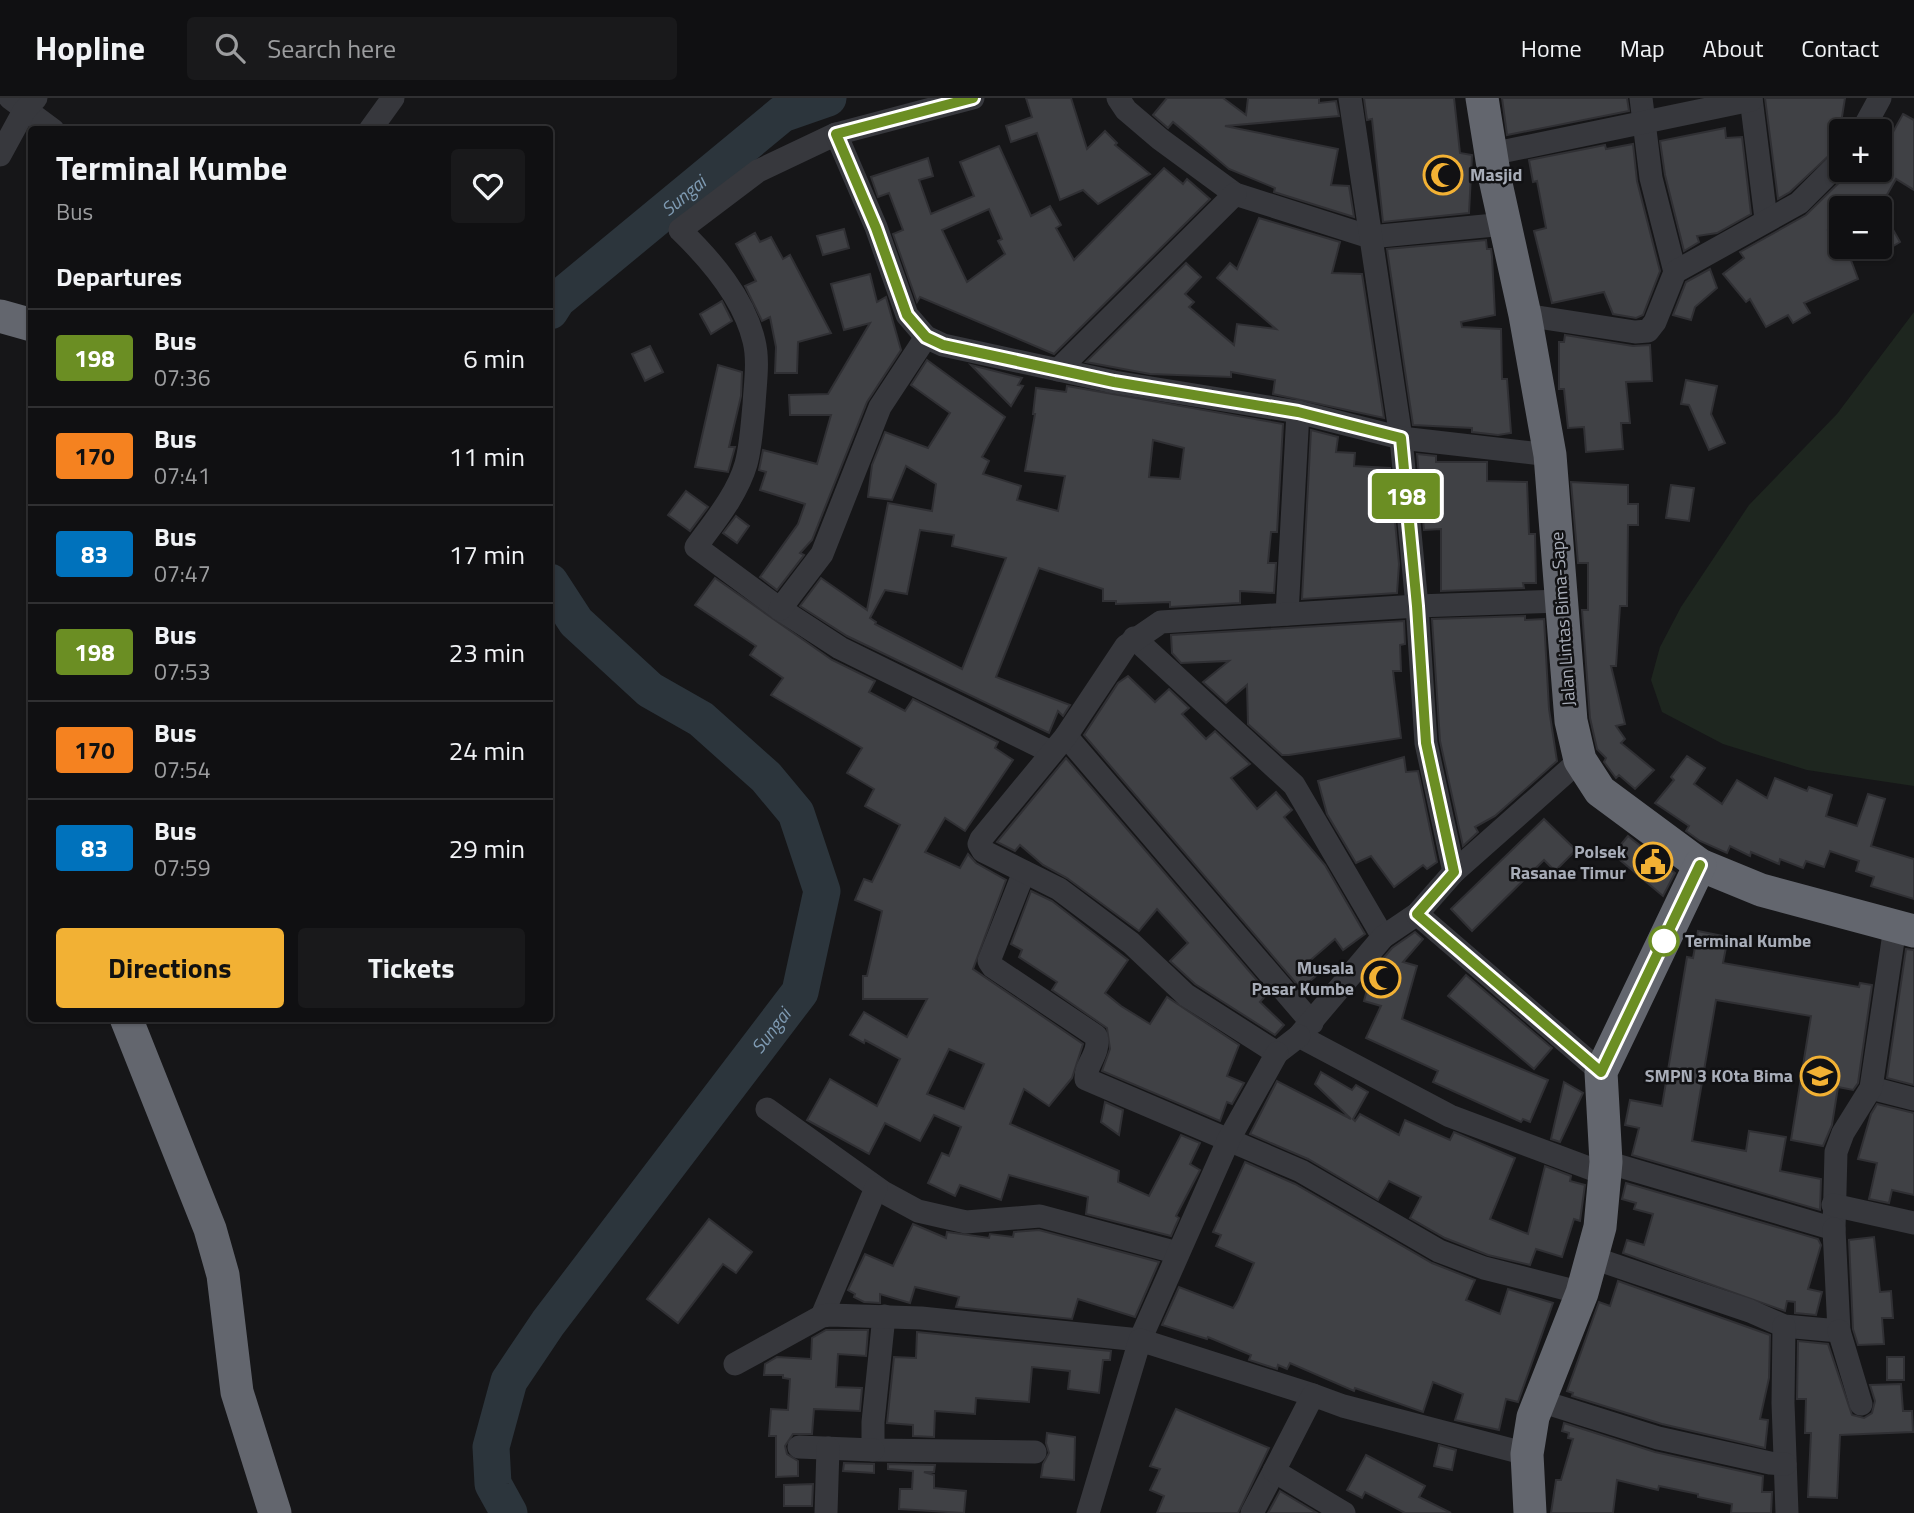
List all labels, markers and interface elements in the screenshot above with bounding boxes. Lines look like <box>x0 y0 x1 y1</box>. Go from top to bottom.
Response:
search box <box>187 17 677 80</box>
text: Hopline <box>35 23 145 73</box>
icon: search <box>211 29 249 67</box>
text: Search here <box>267 29 396 68</box>
text: Home <box>1521 30 1582 66</box>
text: Map <box>1620 30 1665 66</box>
text: About <box>1703 30 1763 66</box>
text: Contact <box>1801 30 1879 66</box>
map controls <box>1829 119 1892 259</box>
button: + <box>1829 119 1892 182</box>
text: Terminal Kumbe <box>56 143 287 193</box>
button: heart <box>451 149 525 223</box>
mosque icon: Masjid <box>1422 154 1464 196</box>
place label: Masjid <box>1470 161 1522 188</box>
water label: Sungai <box>654 166 713 222</box>
text: Bus <box>56 194 93 229</box>
button: − <box>1829 196 1892 259</box>
text: Departures <box>56 257 182 296</box>
text: Bus <box>154 321 196 360</box>
text: 6 min <box>463 339 525 378</box>
text: 198 <box>74 340 115 376</box>
text: 07:36 <box>154 360 211 395</box>
text: Bus <box>154 419 196 458</box>
text: 11 min <box>449 437 525 476</box>
text: 170 <box>74 438 115 474</box>
text: 07:41 <box>154 458 211 493</box>
line badge: 198 <box>1366 473 1446 519</box>
text: 198 <box>1386 478 1426 514</box>
text: Bus <box>154 517 196 556</box>
street label: Jalan Lintas Bima-Sape <box>1543 531 1582 707</box>
text: 17 min <box>449 535 525 574</box>
text: 83 <box>81 536 108 572</box>
text: 07:47 <box>154 556 211 591</box>
text: Bus <box>154 615 196 654</box>
text: 23 min <box>449 633 525 672</box>
text: 198 <box>74 634 115 670</box>
text: 07:53 <box>154 654 211 689</box>
text: Bus <box>154 713 196 752</box>
text: 24 min <box>449 731 525 770</box>
text: 170 <box>74 732 115 768</box>
text: 07:54 <box>154 752 211 787</box>
text: Bus <box>154 811 196 850</box>
text: 29 min <box>449 829 525 868</box>
text: 83 <box>81 830 108 866</box>
place label: Polsek Rasanae Timur <box>1510 838 1627 886</box>
public building icon: Polsek Rasanae Timur <box>1632 841 1674 883</box>
text: 07:59 <box>154 850 211 885</box>
marker: Terminal Kumbe <box>1649 926 1679 956</box>
place label: Terminal Kumbe <box>1685 927 1811 954</box>
button: Directions <box>56 928 284 1008</box>
button: Tickets <box>298 928 525 1008</box>
place label: Musala Pasar Kumbe <box>1252 954 1354 1002</box>
mosque icon: Musala Pasar Kumbe <box>1360 957 1402 999</box>
water label: Sungai <box>743 1000 798 1059</box>
school or university icon: SMPN 3 KOta Bima <box>1799 1055 1841 1097</box>
place label: SMPN 3 KOta Bima <box>1645 1062 1793 1089</box>

